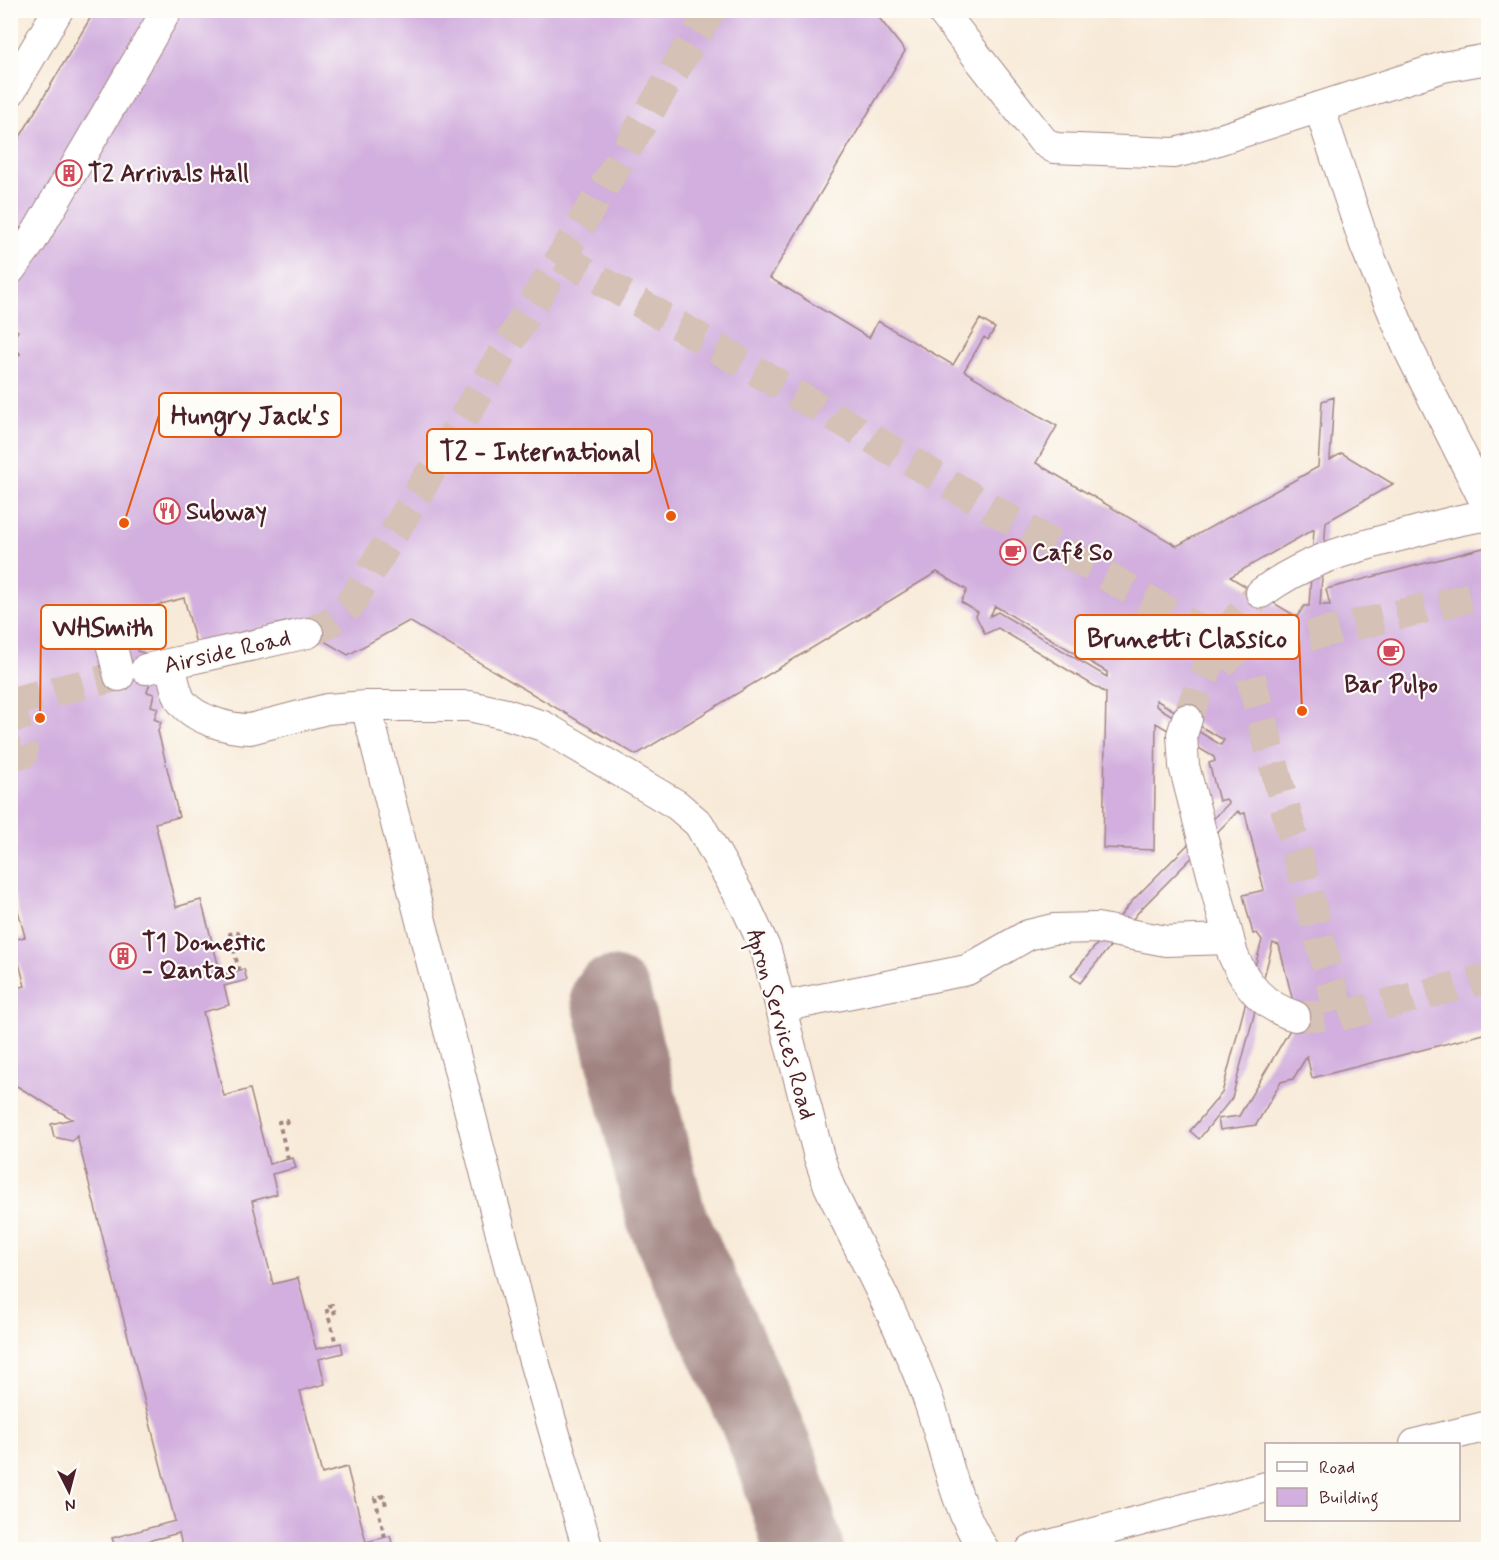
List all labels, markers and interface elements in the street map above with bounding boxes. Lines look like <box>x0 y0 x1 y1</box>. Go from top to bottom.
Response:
building icon: T2 Arrivals Hall <box>54 158 84 188</box>
place label: T2 Arrivals Hall <box>88 159 249 190</box>
callout: Hungry Jack's <box>159 393 341 437</box>
text: Hungry Jack's <box>171 400 330 437</box>
callout: T2 - International <box>427 429 652 473</box>
text: T2 - International <box>440 436 640 470</box>
restaurant icon: Subway <box>152 496 182 526</box>
place label: Subway <box>186 497 267 528</box>
cafe icon: Café So <box>998 537 1028 567</box>
place label: Café So <box>1032 538 1113 569</box>
callout: WHSmith <box>41 605 166 649</box>
text: WHSmith <box>51 612 154 646</box>
callout: Brunetti Classico <box>1075 615 1299 659</box>
street label: Airside Road <box>161 623 294 682</box>
text: Brunetti Classico <box>1087 623 1287 657</box>
cafe icon: Bar Pulpo <box>1376 637 1406 667</box>
place label: Bar Pulpo <box>1344 670 1438 701</box>
street label: Apron Services Road <box>736 926 823 1124</box>
place label: T1 Domestic - Qantas <box>142 928 266 987</box>
building icon: T1 Domestic - Qantas <box>108 941 138 971</box>
legend <box>1265 1443 1460 1521</box>
text: Road <box>1319 1456 1355 1480</box>
north arrow <box>39 1461 99 1521</box>
text: Building <box>1319 1486 1379 1512</box>
text: N <box>64 1493 77 1515</box>

